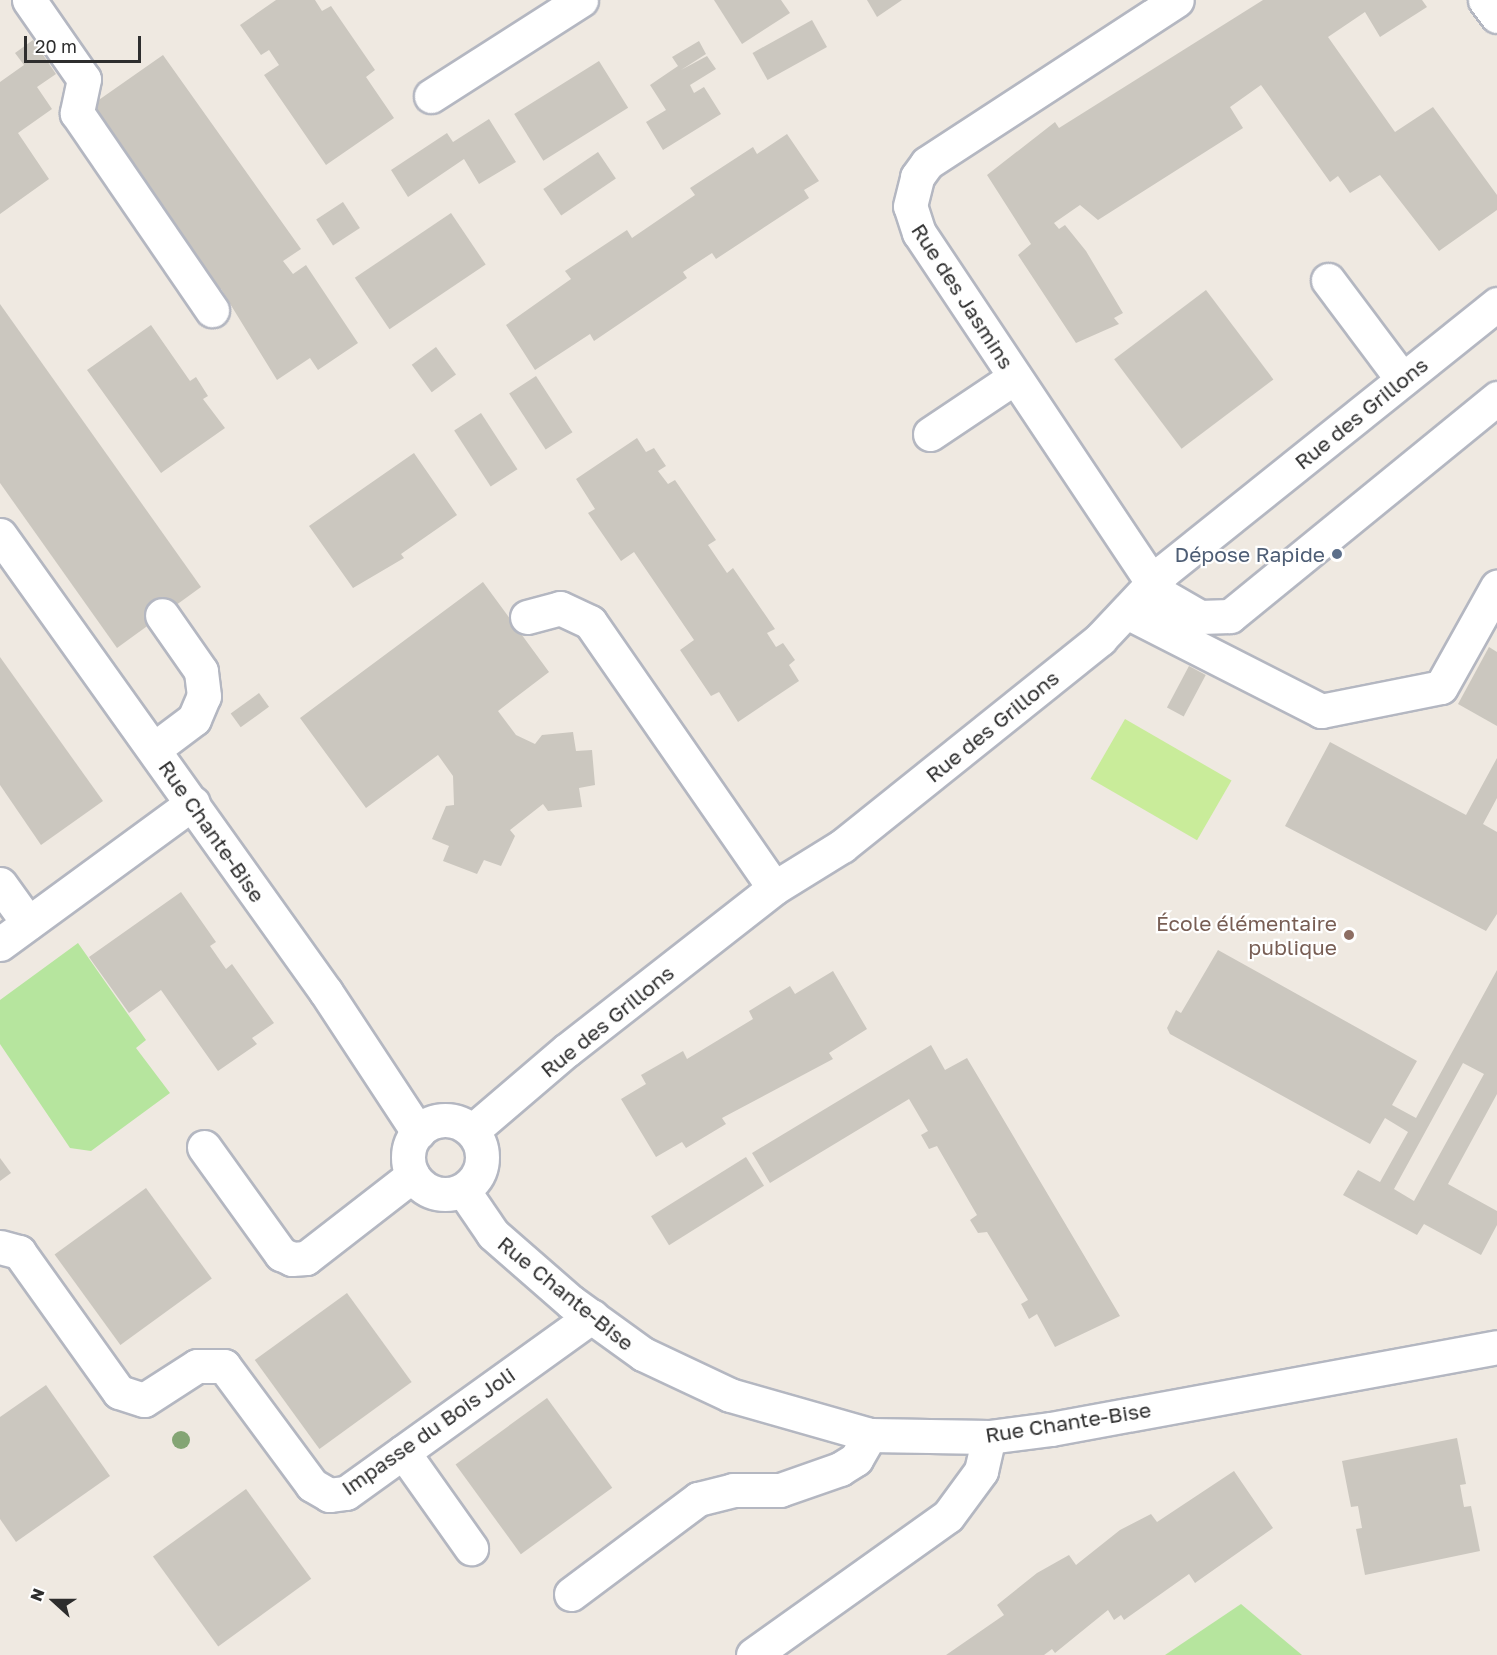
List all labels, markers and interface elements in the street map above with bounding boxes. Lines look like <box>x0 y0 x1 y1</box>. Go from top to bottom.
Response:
scale bar <box>27 24 144 62</box>
text: 20 m <box>35 35 77 57</box>
street label: Rue des Jasmins <box>907 219 1019 373</box>
street label: Rue des Grillons <box>1289 352 1433 474</box>
place label: Dépose Rapide <box>1174 541 1325 567</box>
marker: Dépose Rapide <box>1330 547 1344 561</box>
street label: Rue des Grillons <box>920 665 1064 787</box>
street label: Rue Chante-Bise <box>154 755 270 907</box>
place label: École élémentaire publique <box>1156 910 1337 960</box>
marker: École élémentaire publique <box>1342 928 1356 942</box>
street label: Rue des Grillons <box>535 960 679 1082</box>
street label: Rue Chante-Bise <box>493 1231 639 1355</box>
street label: Impasse du Bois Joli <box>336 1362 520 1500</box>
street label: Rue Chante-Bise <box>983 1396 1153 1448</box>
north arrow <box>24 1571 84 1631</box>
text: N <box>26 1585 49 1604</box>

